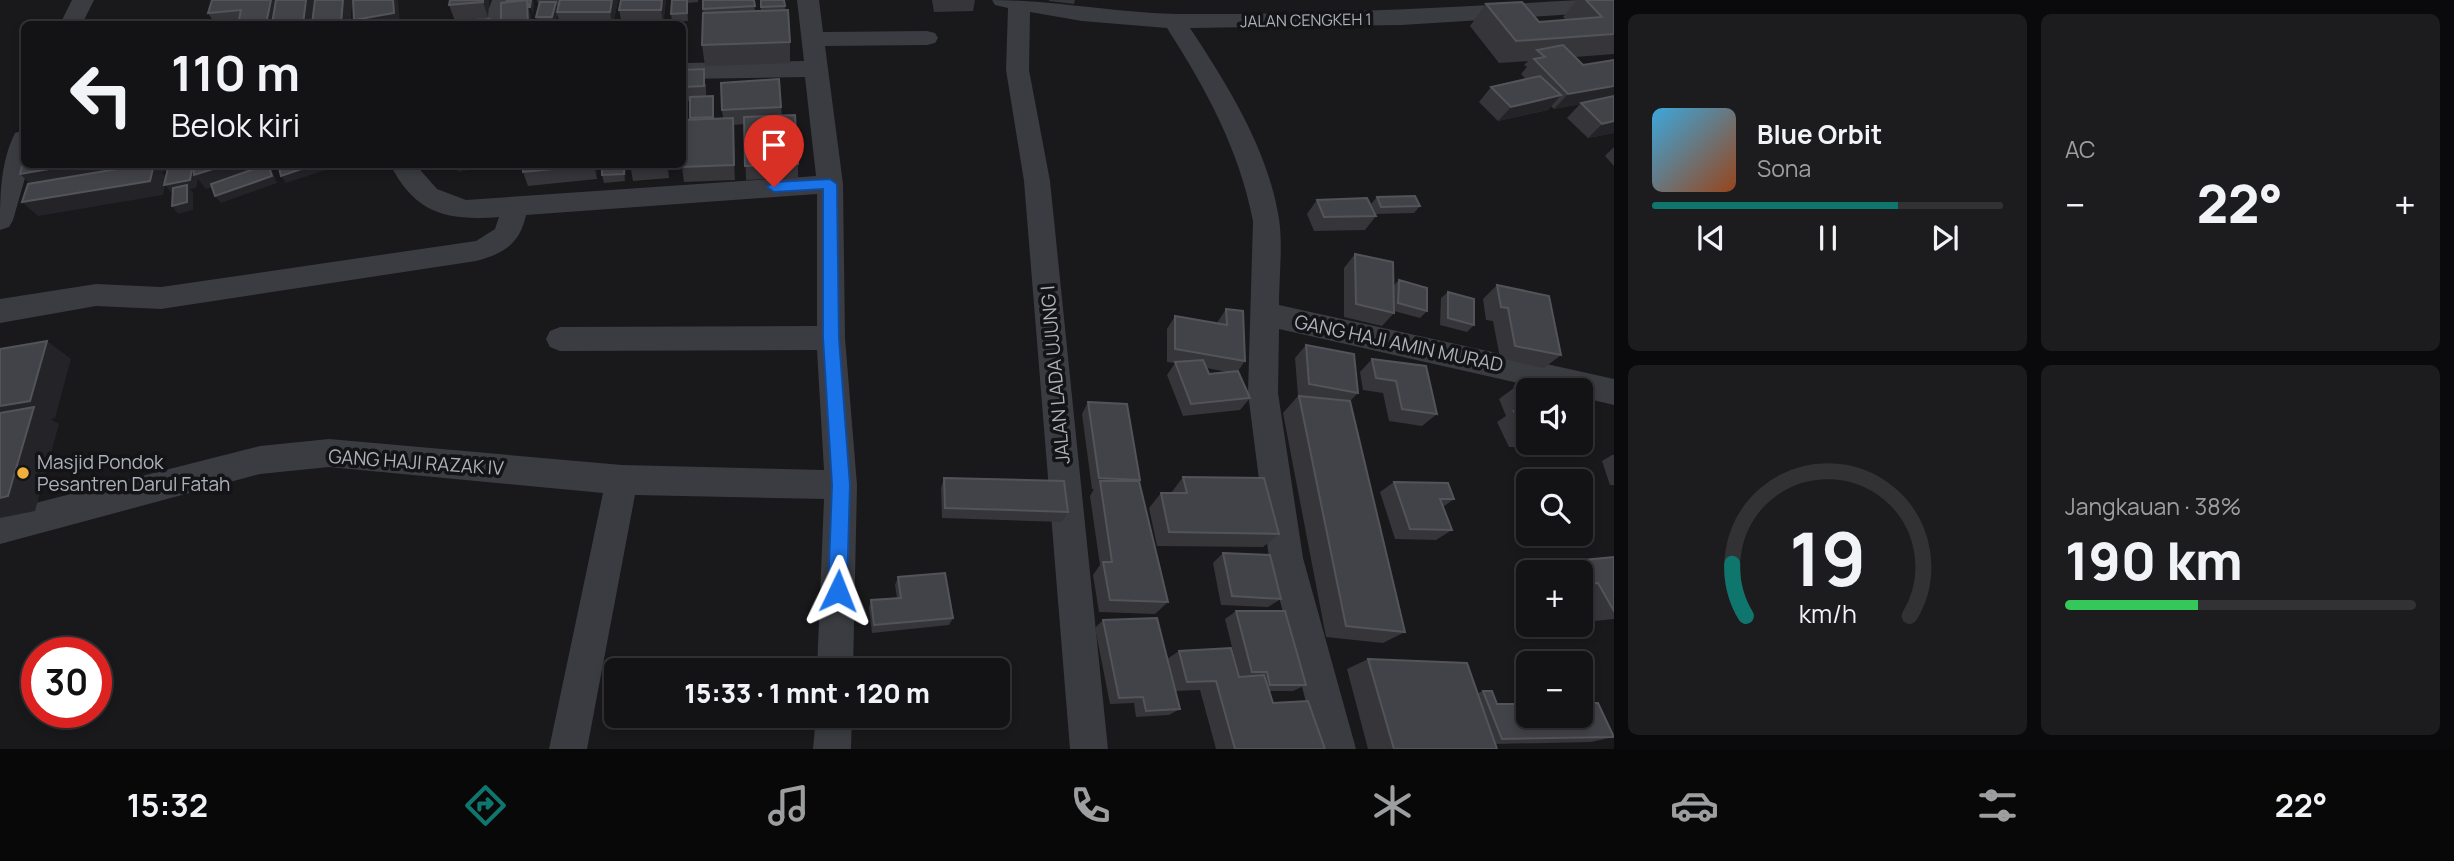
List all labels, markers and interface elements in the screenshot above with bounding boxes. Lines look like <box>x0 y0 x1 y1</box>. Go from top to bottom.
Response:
street label: JALAN CENGKEH 1 <box>1240 8 1372 32</box>
text: 110 m <box>171 39 300 106</box>
icon: left <box>56 49 147 140</box>
text: Belok kiri <box>171 103 300 147</box>
pin <box>744 115 804 187</box>
text: Blue Orbit <box>1757 116 1882 152</box>
icon: arrive <box>755 126 793 164</box>
text: AC <box>2065 133 2096 165</box>
text: Sona <box>1757 152 1811 184</box>
text: 22° <box>2197 168 2283 239</box>
text: − <box>2065 178 2086 230</box>
text: + <box>2394 178 2416 230</box>
icon: previous <box>1692 219 1730 257</box>
icon: pause <box>1809 219 1847 257</box>
icon: next <box>1926 219 1964 257</box>
street label: JALAN LADA UJUNG I <box>1034 285 1076 465</box>
street label: GANG HAJI AMIN MURAD <box>1292 308 1506 378</box>
map controls <box>1516 378 1593 728</box>
button: sound <box>1516 378 1593 455</box>
street label: GANG HAJI RAZAK IV <box>327 443 505 481</box>
place label: Masjid Pondok Pesantren Darul Fatah <box>37 449 230 497</box>
marker: Masjid Pondok Pesantren Darul Fatah <box>15 465 31 481</box>
button: search <box>1516 469 1593 546</box>
text: Jangkauan · 38% <box>2065 490 2241 522</box>
text: 19 <box>1789 508 1866 608</box>
text: 190 km <box>2065 525 2243 596</box>
position arrow <box>801 554 875 628</box>
button: + <box>1516 560 1593 637</box>
text: km/h <box>1798 596 1857 631</box>
speed limit sign: 30 <box>21 637 112 728</box>
button: − <box>1516 651 1593 728</box>
text: 15:33 · 1 mnt · 120 m <box>684 675 930 711</box>
icon: directions <box>461 781 510 830</box>
icon: music <box>764 781 813 830</box>
icon: phone <box>1066 781 1115 830</box>
icon: climate <box>1368 781 1417 830</box>
icon: car <box>1670 781 1719 830</box>
icon: filters <box>1973 781 2022 830</box>
text: 15:32 <box>127 783 208 827</box>
text: 22° <box>2275 783 2327 827</box>

